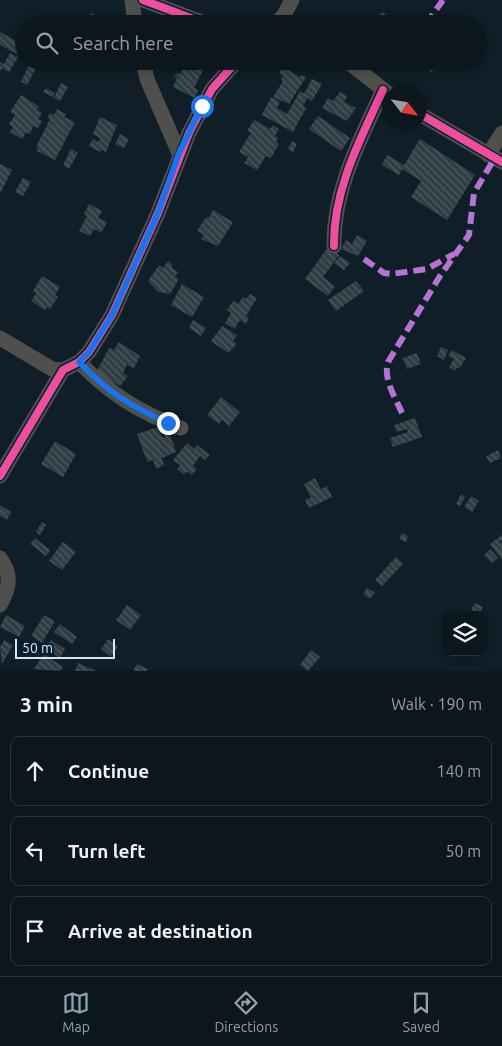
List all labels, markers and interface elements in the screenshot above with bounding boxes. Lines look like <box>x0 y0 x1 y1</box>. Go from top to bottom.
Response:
search box <box>15 15 487 70</box>
icon: search <box>33 29 61 57</box>
text: Search here <box>73 32 173 54</box>
north arrow <box>382 85 427 130</box>
route start <box>191 95 214 118</box>
route end <box>157 412 180 435</box>
map controls <box>442 611 487 656</box>
button: layers <box>442 611 487 656</box>
scale bar <box>15 636 115 659</box>
text: 50 m <box>22 640 53 656</box>
text: 3 min <box>20 692 73 716</box>
text: Walk · 190 m <box>391 695 482 713</box>
icon: ahead <box>21 757 49 785</box>
text: Continue <box>68 760 149 782</box>
text: 140 m <box>436 762 481 780</box>
icon: left <box>21 837 49 865</box>
text: Turn left <box>68 840 146 862</box>
text: 50 m <box>445 842 481 860</box>
icon: arrive <box>21 917 49 945</box>
text: Arrive at destination <box>68 920 253 942</box>
tab: Map <box>62 989 90 1035</box>
tab: Directions <box>214 989 278 1035</box>
tab: Saved <box>403 989 440 1035</box>

